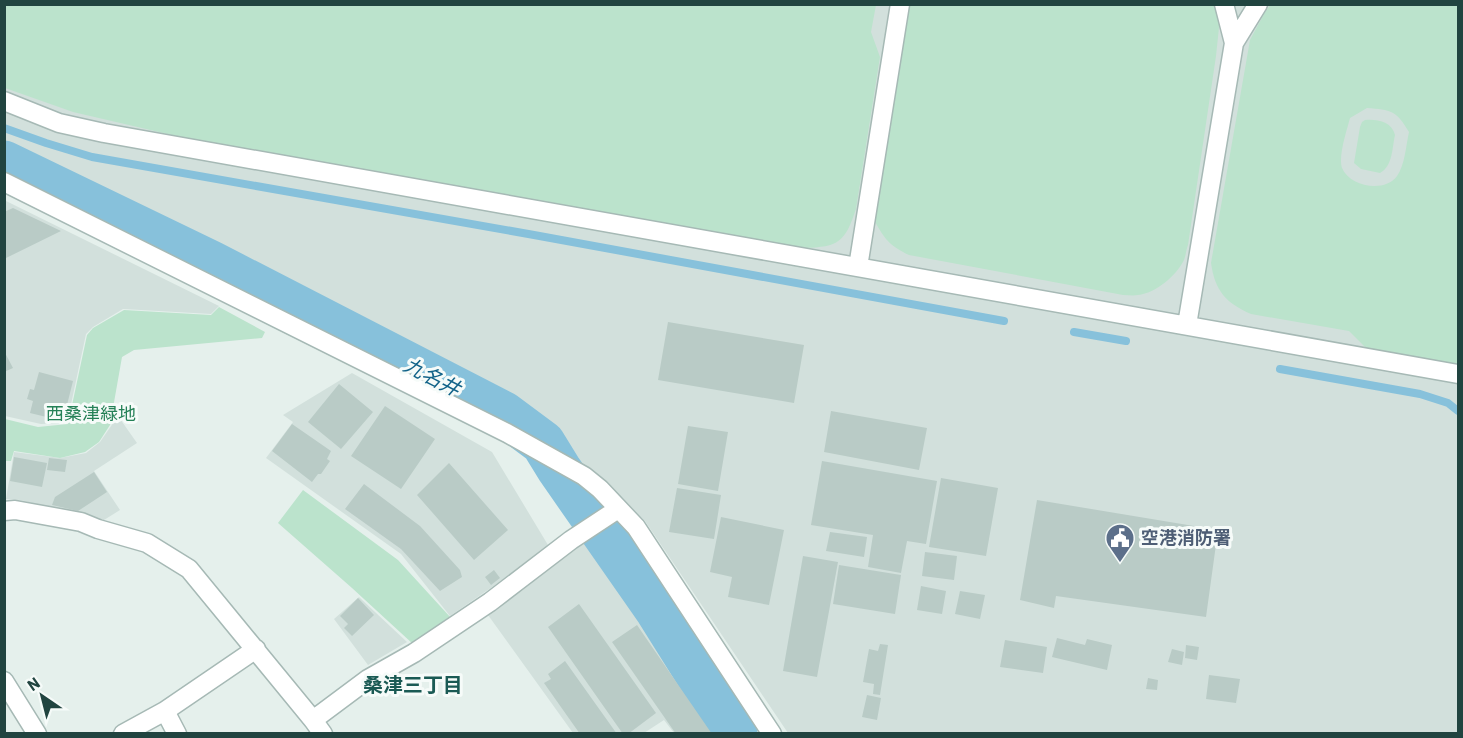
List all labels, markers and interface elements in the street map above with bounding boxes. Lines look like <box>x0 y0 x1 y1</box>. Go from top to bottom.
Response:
water label: 九名井 <box>400 352 466 401</box>
park label: 西桑津緑地 <box>46 402 136 424</box>
public building icon: 空港消防署 <box>1104 522 1136 564</box>
place label: 空港消防署 <box>1141 526 1231 548</box>
north arrow <box>12 666 72 726</box>
text: N <box>23 672 43 694</box>
district label: 桑津三丁目 <box>363 672 463 696</box>

